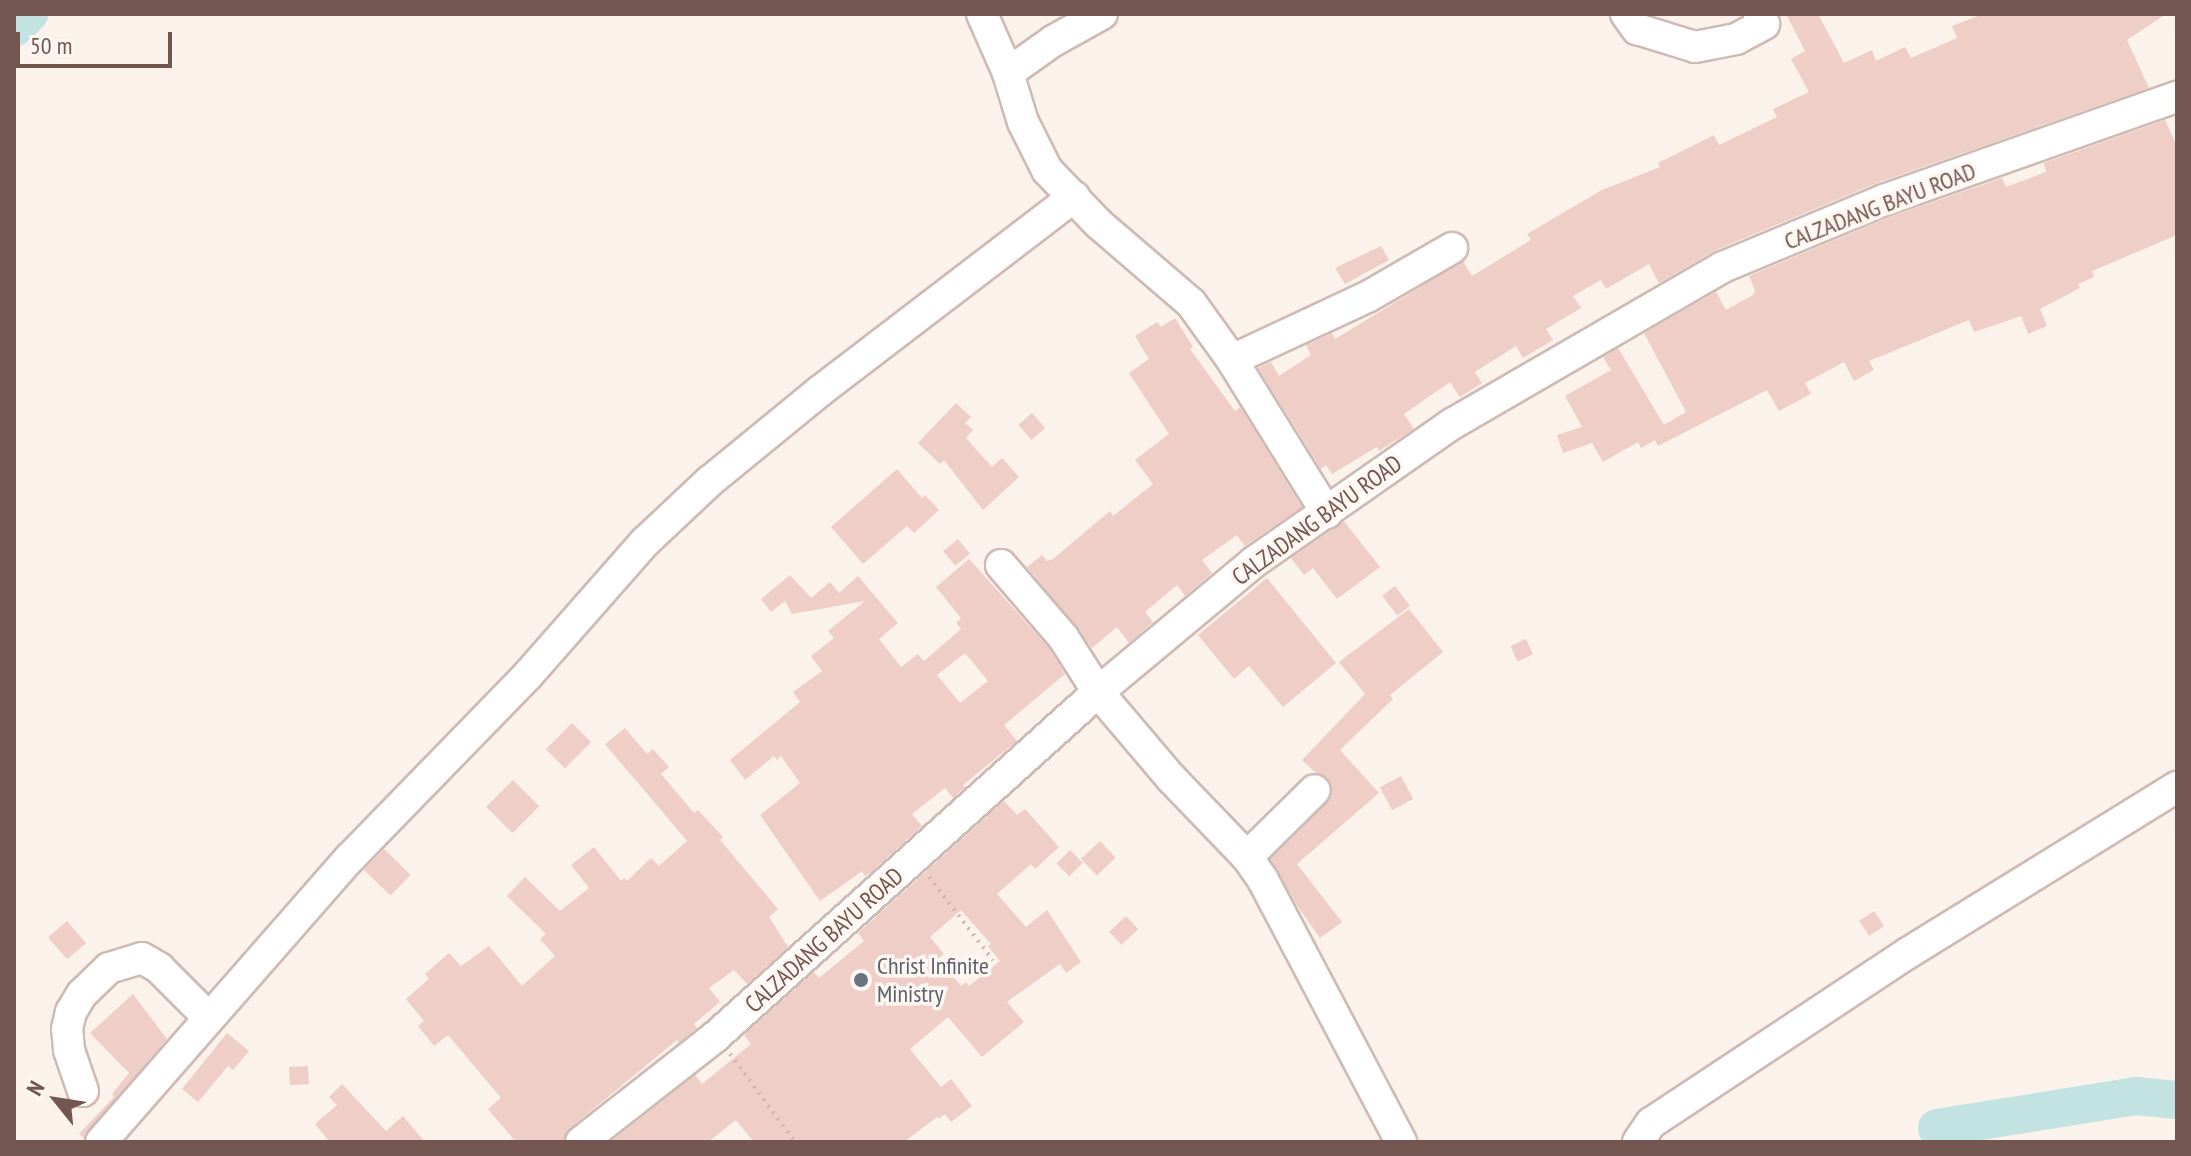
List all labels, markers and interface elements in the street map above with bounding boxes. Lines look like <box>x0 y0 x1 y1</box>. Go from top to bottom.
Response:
scale bar <box>20 16 176 66</box>
text: 50 m <box>30 30 72 61</box>
street label: CALZADANG BAYU ROAD <box>1780 156 1980 256</box>
street label: CALZADANG BAYU ROAD <box>1227 449 1407 591</box>
street label: CALZADANG BAYU ROAD <box>739 862 909 1018</box>
place label: Christ Infinite Ministry <box>877 952 989 1008</box>
marker: Christ Infinite Ministry <box>852 971 870 989</box>
north arrow <box>16 1060 96 1140</box>
text: N <box>20 1076 50 1100</box>

